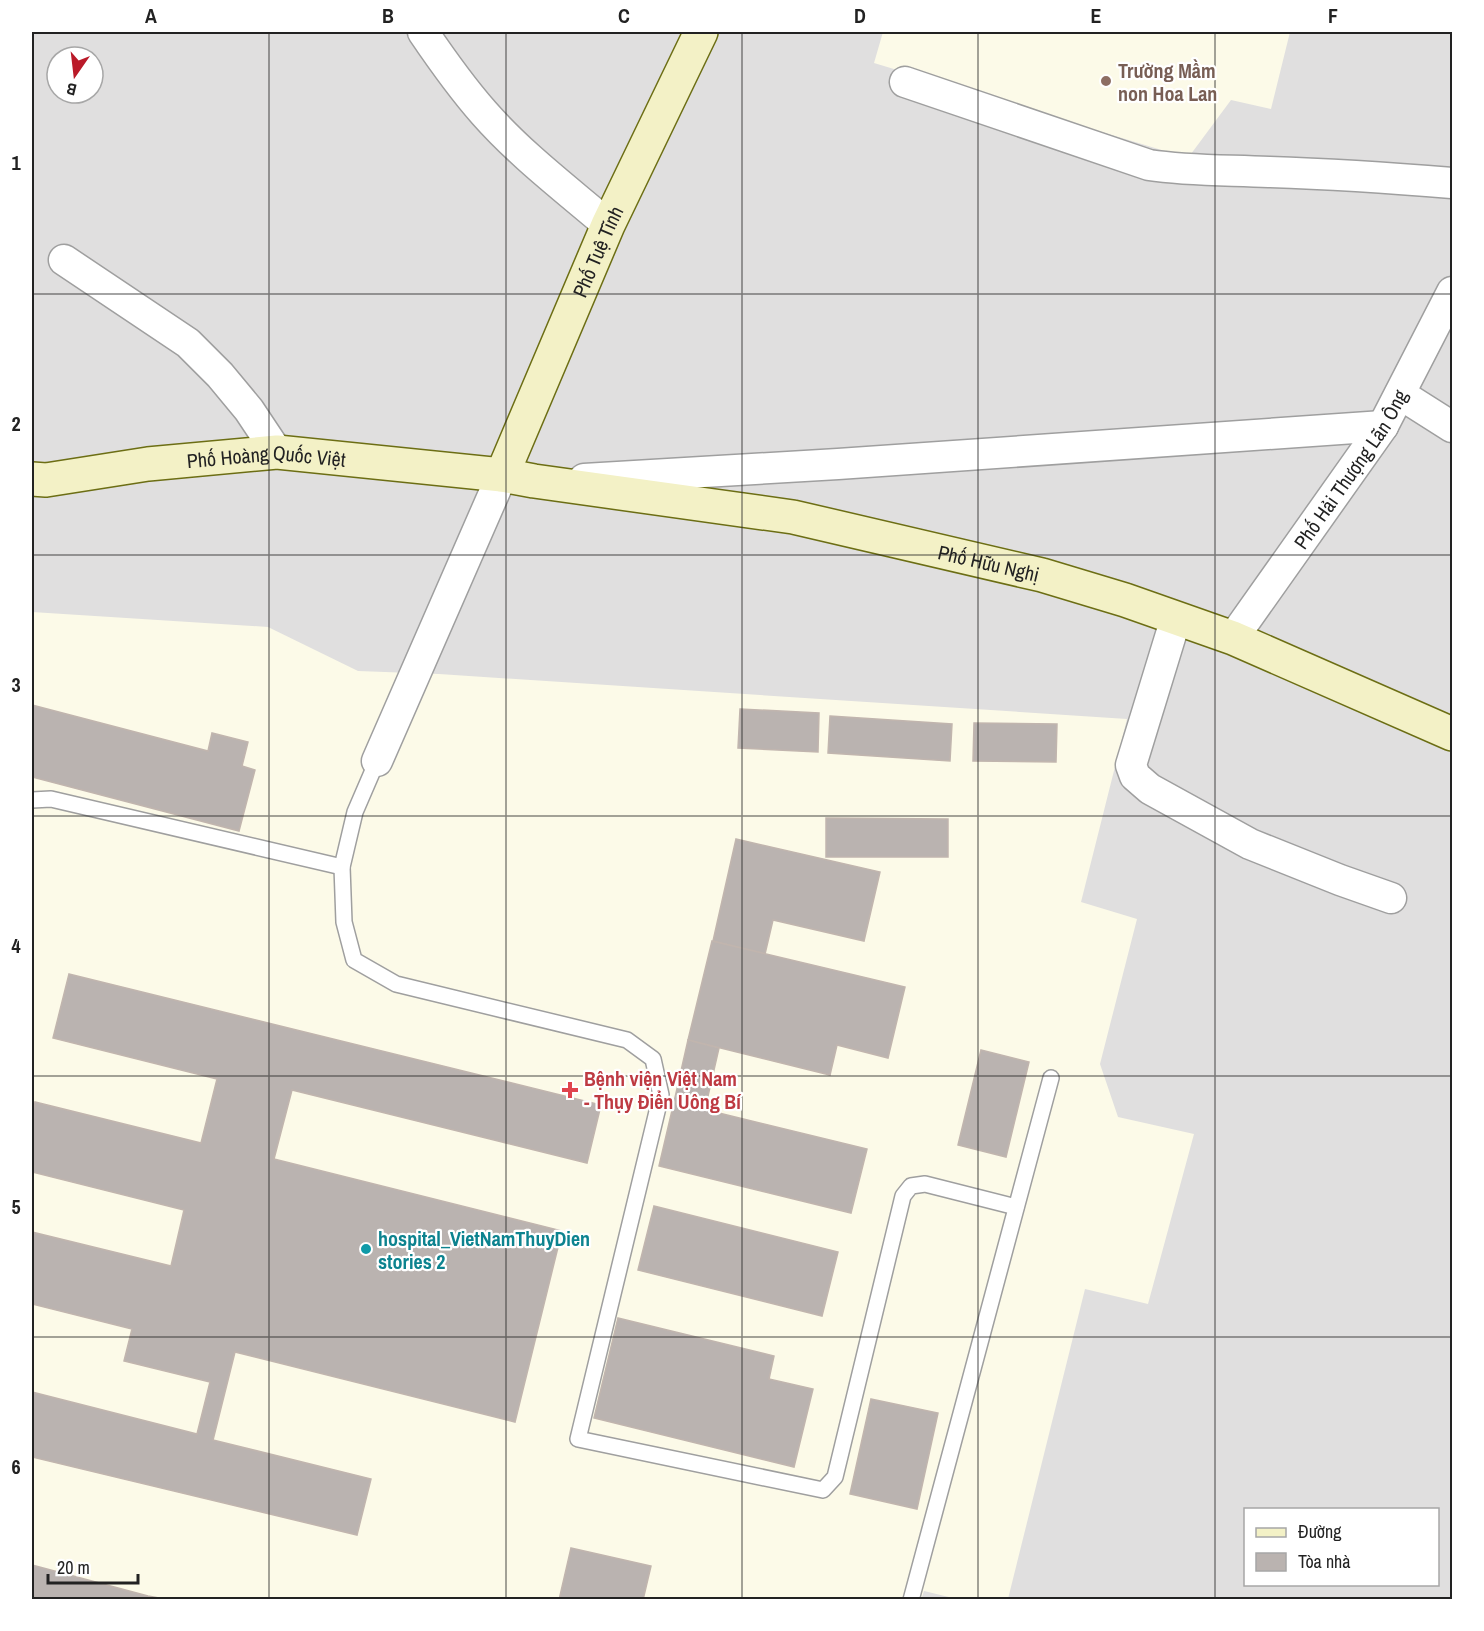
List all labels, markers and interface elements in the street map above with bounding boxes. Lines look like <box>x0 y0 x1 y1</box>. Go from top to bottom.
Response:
text: A <box>145 2 157 29</box>
text: B <box>382 2 394 29</box>
text: C <box>618 2 630 29</box>
text: D <box>854 2 866 29</box>
text: E <box>1091 2 1102 29</box>
text: F <box>1328 2 1338 29</box>
north arrow <box>45 45 105 105</box>
place label: Trường Mầm non Hoa Lan <box>1118 57 1217 107</box>
marker: Trường Mầm non Hoa Lan <box>1099 74 1113 88</box>
text: B <box>64 78 79 101</box>
text: 1 <box>11 149 21 176</box>
street label: Phố Tuệ Tĩnh <box>565 201 629 301</box>
street label: Phố Hải Thượng Lãn Ông <box>1287 385 1413 554</box>
text: 2 <box>11 410 21 437</box>
street label: Phố Hoàng Quốc Việt <box>186 438 347 474</box>
street label: Phố Hữu Nghị <box>935 538 1042 587</box>
text: 3 <box>11 671 21 698</box>
text: 4 <box>11 932 21 959</box>
place label: Bệnh viện Việt Nam - Thụy Điển Uông Bí <box>584 1065 742 1115</box>
marker: Bệnh viện Việt Nam - Thụy Điển Uông Bí <box>561 1081 579 1099</box>
text: 5 <box>11 1193 21 1220</box>
place label: hospital_VietNamThuyDien stories 2 <box>378 1225 590 1275</box>
marker: hospital_VietNamThuyDien stories 2 <box>359 1242 373 1256</box>
text: 6 <box>11 1453 21 1480</box>
legend <box>1244 1508 1439 1586</box>
text: Đường <box>1298 1519 1342 1544</box>
scale bar <box>48 1547 138 1585</box>
text: Tòa nhà <box>1298 1549 1351 1574</box>
text: 20 m <box>57 1555 90 1580</box>

